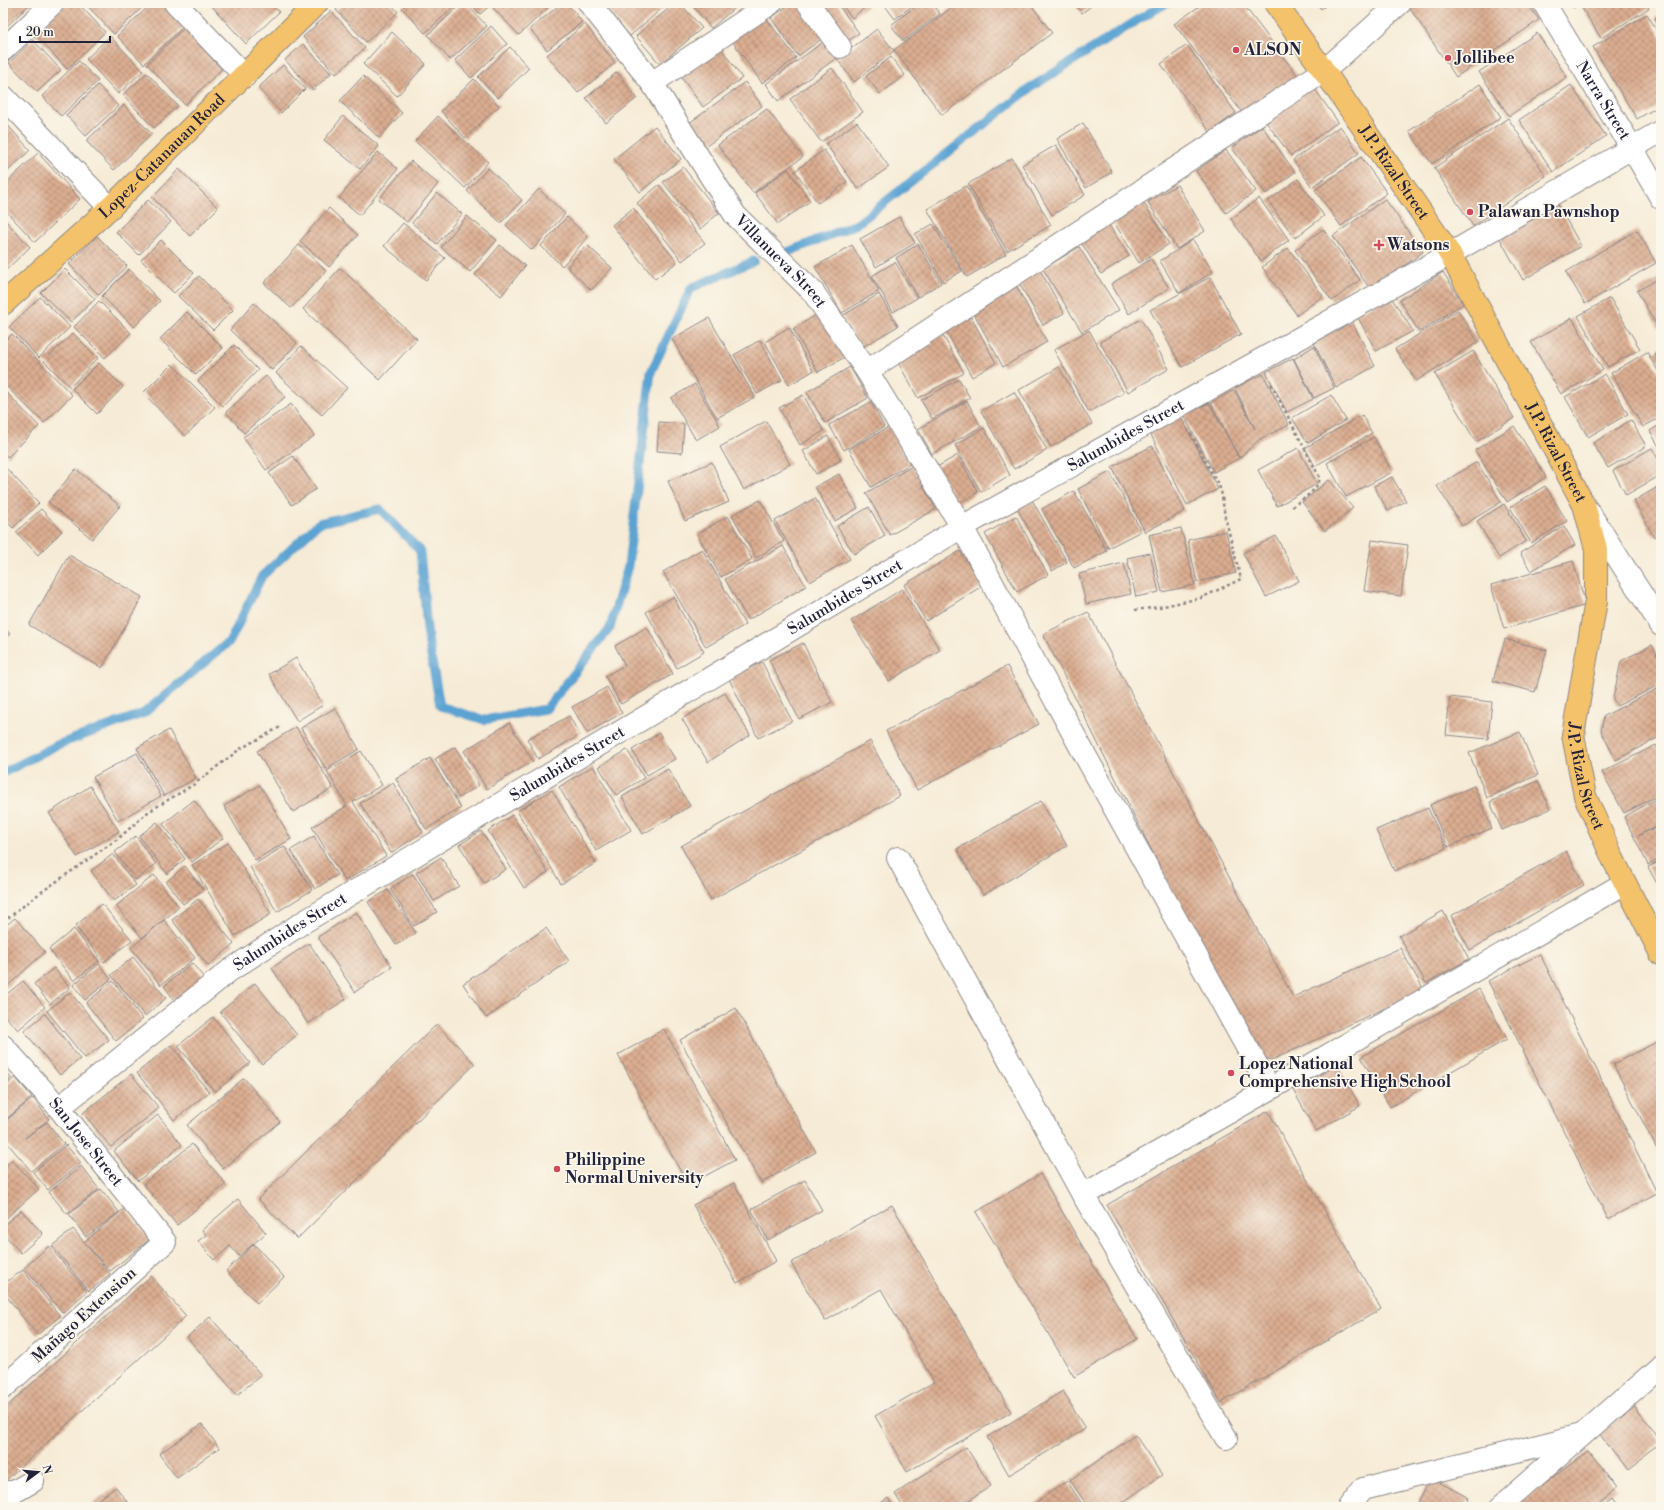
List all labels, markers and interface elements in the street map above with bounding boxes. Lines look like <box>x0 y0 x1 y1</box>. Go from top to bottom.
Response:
scale bar <box>20 18 110 44</box>
text: 20 m <box>26 25 54 40</box>
place label: ALSON <box>1243 40 1302 60</box>
marker: ALSON <box>1231 45 1241 55</box>
place label: Jollibee <box>1454 48 1515 68</box>
marker: Jollibee <box>1443 53 1453 63</box>
street label: Narra Street <box>1572 57 1635 144</box>
street label: Lopez-Catanauan Road <box>95 90 229 223</box>
street label: J.P. Rizal Street <box>1354 120 1434 224</box>
place label: Palawan Pawnshop <box>1478 202 1620 222</box>
marker: Palawan Pawnshop <box>1465 207 1475 217</box>
street label: Villanueva Street <box>730 210 831 312</box>
place label: Watsons <box>1386 235 1449 255</box>
marker: Watsons <box>1374 240 1384 250</box>
street label: Salumbides Street <box>1064 395 1188 476</box>
street label: J.P. Rizal Street <box>1521 398 1591 506</box>
street label: Salumbides Street <box>784 555 906 639</box>
street label: J.P. Rizal Street <box>1563 720 1609 833</box>
street label: Salumbides Street <box>506 722 629 806</box>
street label: Salumbides Street <box>230 888 351 975</box>
place label: Lopez National Comprehensive High School <box>1239 1054 1452 1092</box>
marker: Lopez National Comprehensive High School <box>1226 1068 1236 1078</box>
street label: San Jose Street <box>45 1093 127 1191</box>
place label: Philippine Normal University <box>565 1150 704 1188</box>
marker: Philippine Normal University <box>552 1164 562 1174</box>
street label: Mañago Extension <box>28 1263 141 1367</box>
north arrow <box>18 1452 58 1492</box>
text: N <box>39 1463 55 1476</box>

